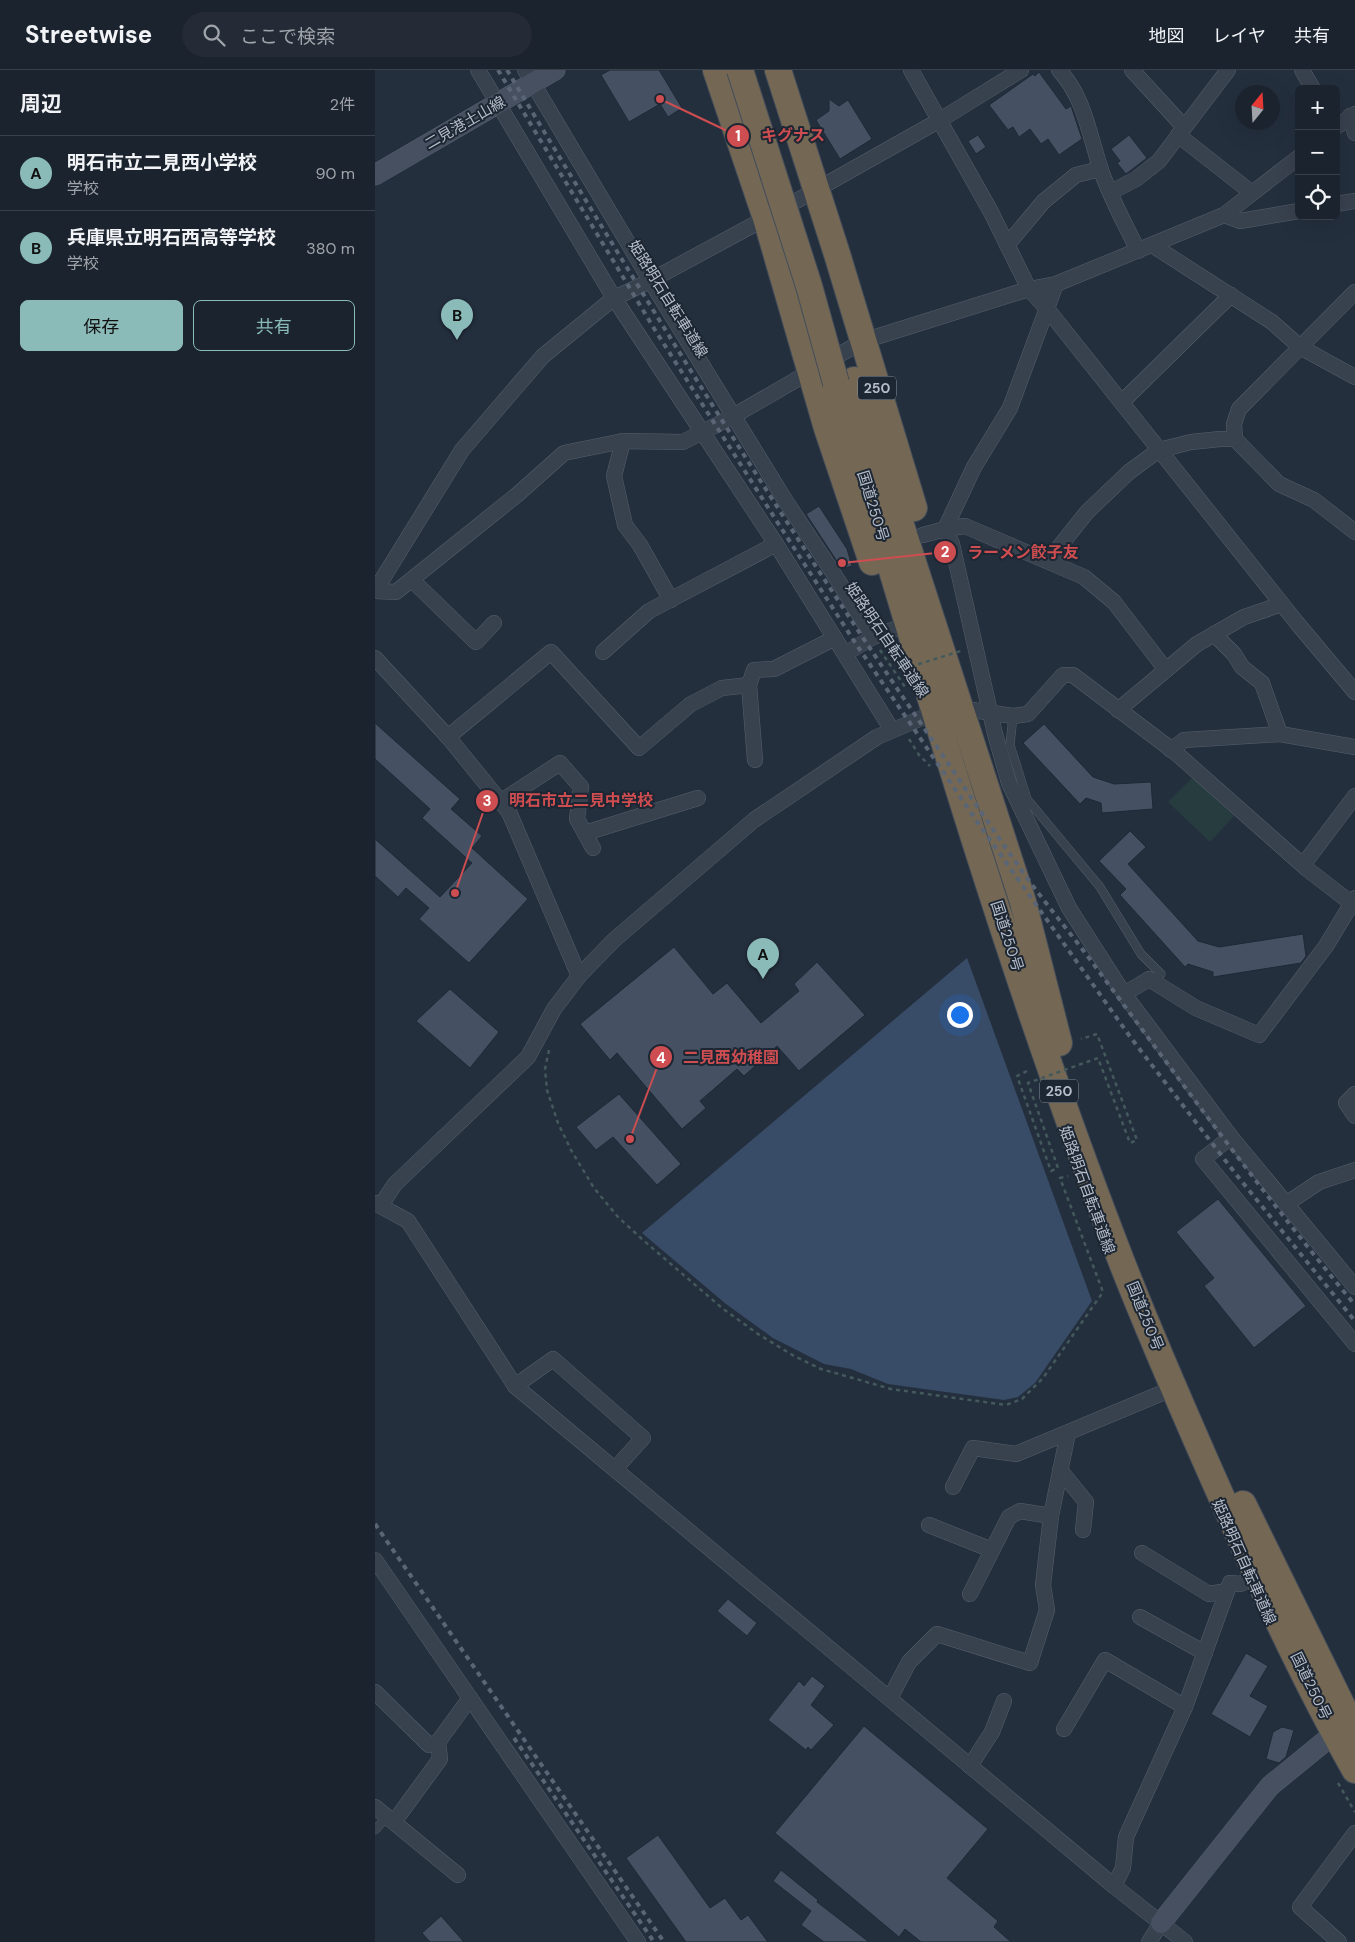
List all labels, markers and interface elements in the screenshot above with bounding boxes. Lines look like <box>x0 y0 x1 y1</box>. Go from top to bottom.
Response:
search box <box>182 12 532 57</box>
text: Streetwise <box>25 19 152 50</box>
icon: search <box>200 21 228 49</box>
text: ここで検索 <box>240 24 335 49</box>
text: 地図 <box>1149 24 1185 48</box>
text: レイヤ <box>1213 24 1266 48</box>
text: 共有 <box>1294 24 1330 48</box>
north arrow <box>1235 85 1280 130</box>
map controls <box>1295 85 1340 220</box>
button: + <box>1295 85 1340 130</box>
text: 周辺 <box>20 90 62 118</box>
street label: 二見港土山線 <box>421 92 509 154</box>
text: 2件 <box>330 94 355 115</box>
callout: キグナス <box>726 120 835 151</box>
text: キグナス <box>761 125 825 146</box>
text: 1 <box>735 126 741 146</box>
button: − <box>1295 130 1340 175</box>
text: 明石市立二見西小学校 <box>67 150 257 175</box>
text: A <box>30 163 42 184</box>
text: 90 m <box>315 163 355 184</box>
button: locate <box>1295 175 1340 220</box>
text: 学校 <box>67 178 99 199</box>
text: 兵庫県立明石西高等学校 <box>67 225 276 250</box>
street label: 姫路明石自転車道線 <box>624 236 712 362</box>
text: B <box>31 238 41 259</box>
text: 380 m <box>306 238 355 259</box>
text: 学校 <box>67 253 99 274</box>
pin: B <box>441 299 473 340</box>
button: 保存 <box>20 300 183 351</box>
button: 共有 <box>193 300 355 351</box>
road number: 250 <box>858 376 896 400</box>
street label: 国道250号 <box>853 468 893 544</box>
callout: ラーメン餃子友 <box>932 537 1089 568</box>
text: 2 <box>941 542 950 562</box>
text: ラーメン餃子友 <box>967 542 1079 563</box>
street label: 姫路明石自転車道線 <box>841 578 933 702</box>
callout: 明石市立二見中学校 <box>474 785 663 816</box>
text: 明石市立二見中学校 <box>509 790 653 811</box>
text: 3 <box>482 791 492 811</box>
street label: 国道250号 <box>986 898 1028 974</box>
pin: A <box>747 938 779 979</box>
your location <box>947 1002 973 1028</box>
callout: 二見西幼稚園 <box>648 1042 789 1073</box>
text: 二見西幼稚園 <box>683 1047 779 1068</box>
text: 4 <box>656 1048 666 1068</box>
road number: 250 <box>1040 1079 1078 1102</box>
street label: 姫路明石自転車道線 <box>1055 1123 1119 1257</box>
street label: 国道250号 <box>1122 1278 1168 1354</box>
street label: 姫路明石自転車道線 <box>1207 1496 1281 1628</box>
street label: 国道250号 <box>1286 1649 1336 1723</box>

